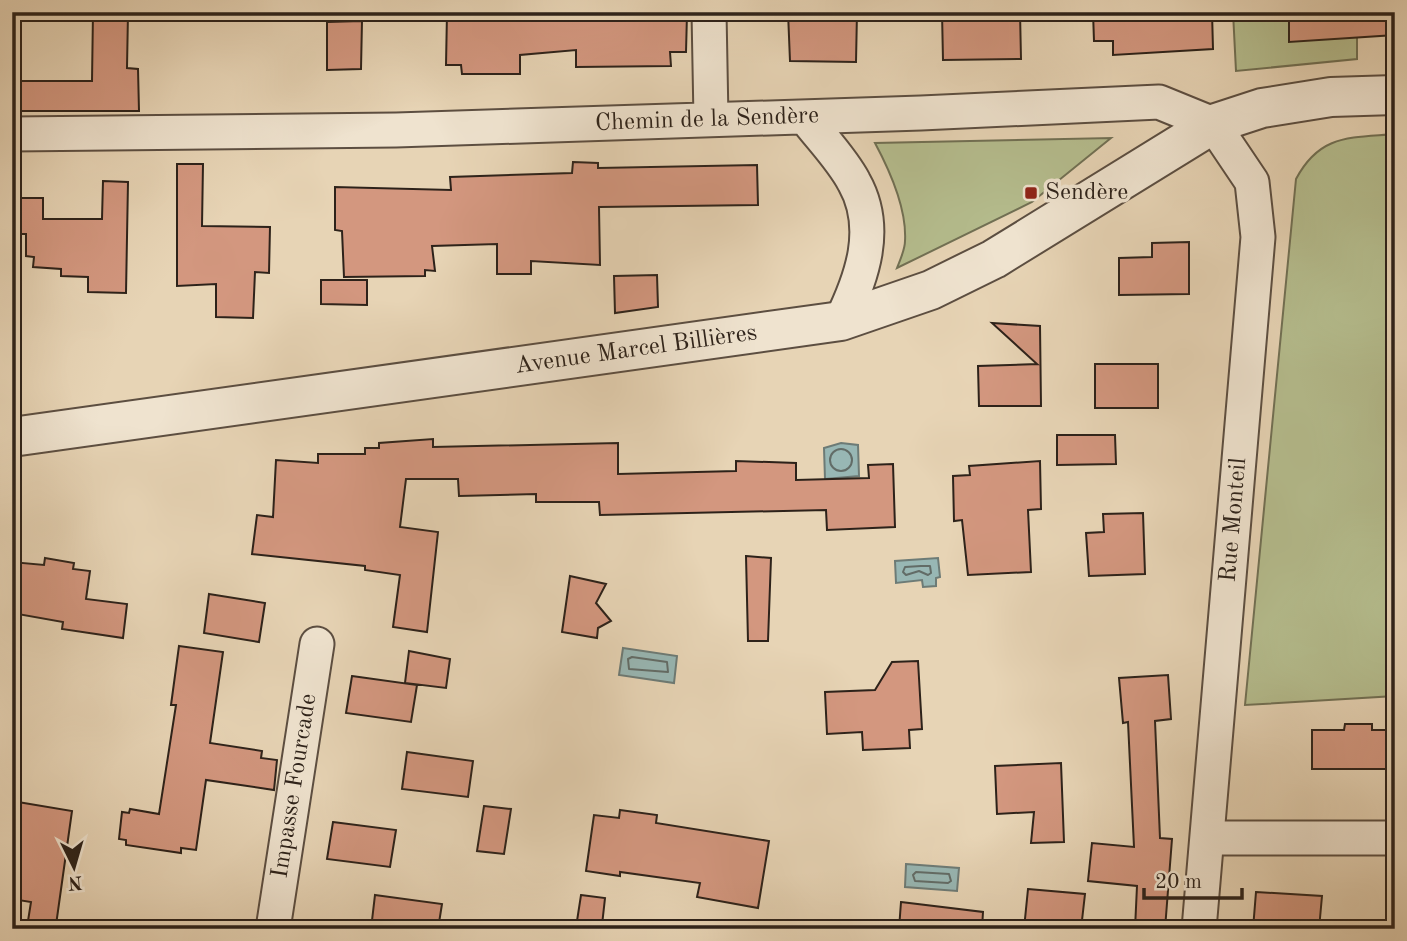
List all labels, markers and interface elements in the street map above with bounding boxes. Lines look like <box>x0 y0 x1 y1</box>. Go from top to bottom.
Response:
street label: Chemin de la Sendère <box>595 104 819 136</box>
place label: Sendère <box>1045 181 1128 205</box>
marker: Sendère <box>1023 185 1039 201</box>
street label: Avenue Marcel Billières <box>513 321 759 379</box>
street label: Rue Monteil <box>1217 457 1251 583</box>
street label: Impasse Fourcade <box>269 692 321 880</box>
north arrow <box>38 832 108 902</box>
scale bar <box>1144 857 1242 901</box>
text: N <box>67 871 83 892</box>
text: 20 m <box>1155 872 1202 893</box>

